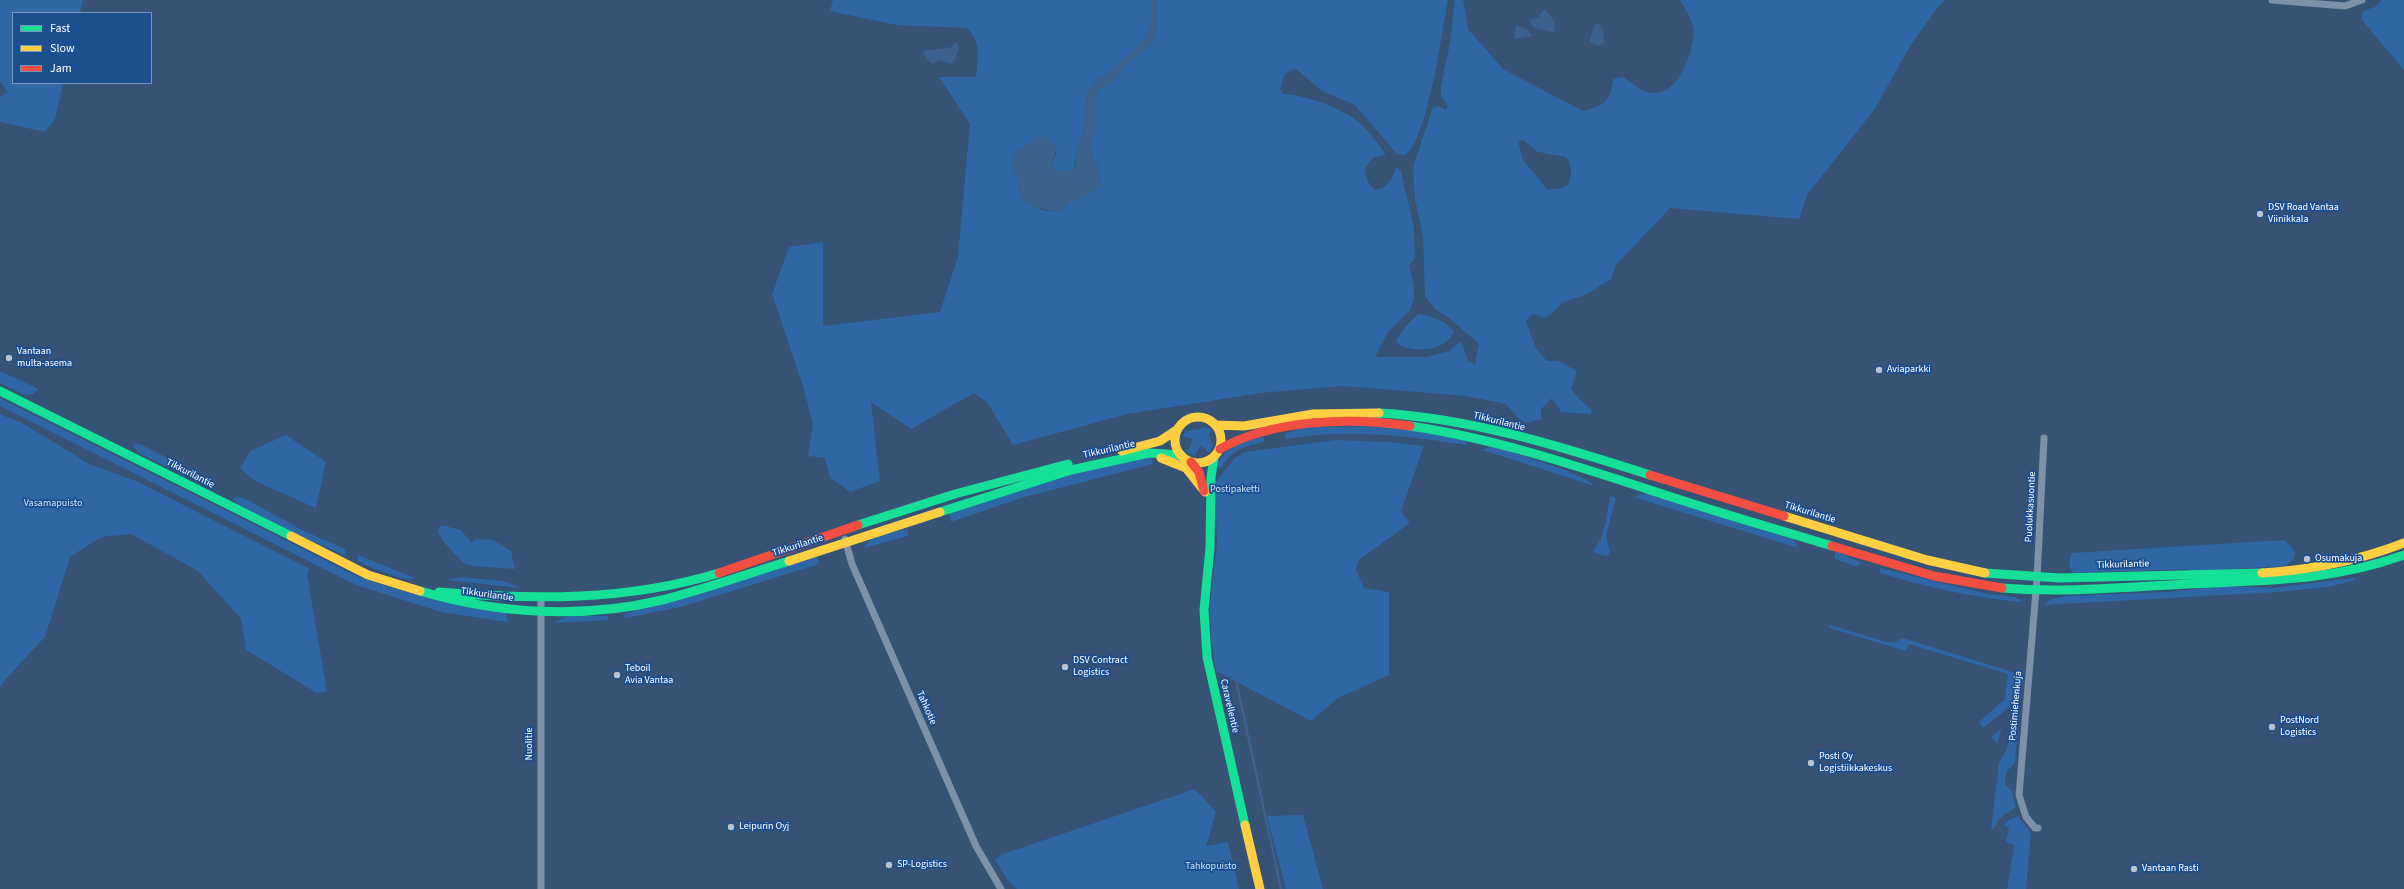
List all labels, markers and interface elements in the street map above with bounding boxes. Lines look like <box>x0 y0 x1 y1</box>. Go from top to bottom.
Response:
legend <box>12 12 152 84</box>
text: Fast <box>50 20 70 37</box>
text: Slow <box>50 40 75 57</box>
text: Jam <box>50 60 72 77</box>
place label: DSV Road Vantaa Viinikkala <box>2268 202 2339 226</box>
marker: DSV Road Vantaa Viinikkala <box>2255 209 2265 219</box>
place label: Vantaan multa-asema <box>17 346 72 370</box>
marker: Vantaan multa-asema <box>4 353 14 363</box>
place label: Aviaparkki <box>1887 364 1931 376</box>
marker: Aviaparkki <box>1874 365 1884 375</box>
street label: Tikkurilantie <box>1472 410 1526 434</box>
street label: Tikkurilantie <box>1082 438 1136 462</box>
street label: Tikkurilantie <box>164 457 216 491</box>
street label: Puolukkasuontie <box>2023 471 2039 543</box>
park label: Postipaketti <box>1210 484 1260 496</box>
park label: Vasamapuisto <box>24 498 82 510</box>
street label: Tikkurilantie <box>1783 500 1837 526</box>
street label: Tikkurilantie <box>771 532 825 560</box>
place label: Osumakuja <box>2315 553 2362 565</box>
marker: Osumakuja <box>2302 554 2312 564</box>
street label: Tikkurilantie <box>2096 558 2150 572</box>
street label: Tikkurilantie <box>460 585 514 605</box>
place label: DSV Contract Logistics <box>1073 655 1128 678</box>
marker: DSV Contract Logistics <box>1060 662 1070 672</box>
place label: Teboil Avia Vantaa <box>625 663 673 686</box>
marker: Teboil Avia Vantaa <box>612 670 622 680</box>
street label: Postimiehenkuja <box>2007 671 2025 741</box>
street label: Caravellentie <box>1217 678 1241 734</box>
street label: Tahkotie <box>913 689 939 727</box>
place label: PostNord Logistics <box>2280 715 2319 738</box>
marker: PostNord Logistics <box>2267 722 2277 732</box>
street label: Nuolitie <box>524 727 536 761</box>
place label: Posti Oy Logistiikkakeskus <box>1819 751 1892 774</box>
marker: Posti Oy Logistiikkakeskus <box>1806 758 1816 768</box>
place label: Leipurin Oyj <box>739 821 789 833</box>
marker: Leipurin Oyj <box>726 822 736 832</box>
place label: SP-Logistics <box>897 859 947 871</box>
marker: SP-Logistics <box>884 860 894 870</box>
park label: Tahkopuisto <box>1185 861 1237 873</box>
place label: Vantaan Rasti <box>2142 863 2199 875</box>
marker: Vantaan Rasti <box>2129 864 2139 874</box>

